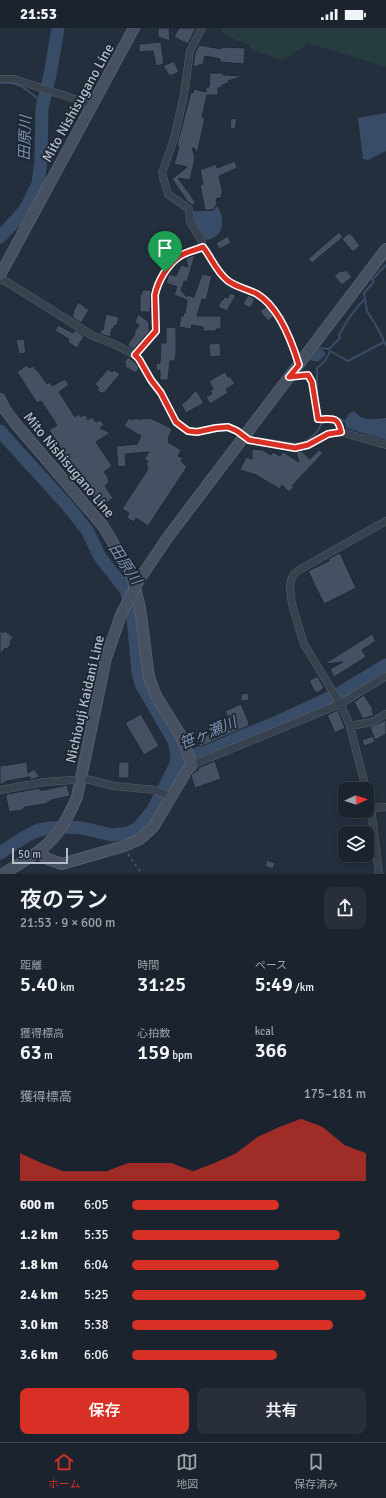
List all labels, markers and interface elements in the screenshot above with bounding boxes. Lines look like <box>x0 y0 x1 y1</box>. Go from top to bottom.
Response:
text: 21:53 <box>20 5 57 23</box>
street label: Mito Nishisugano Line <box>38 41 118 165</box>
water label: 田原川 <box>15 113 35 161</box>
pin <box>148 231 182 272</box>
icon: arrive <box>154 237 176 259</box>
street label: Mito Nishisugano Line <box>20 409 118 521</box>
water label: 田原川 <box>105 540 146 589</box>
street label: Nichiouji Kaidani Line <box>62 633 108 765</box>
water label: 笹ヶ瀬川 <box>177 712 241 753</box>
north arrow <box>338 782 374 818</box>
map controls <box>338 782 374 862</box>
button: layers <box>338 826 374 862</box>
scale bar <box>12 846 68 865</box>
text: 50 m <box>18 848 41 861</box>
text: 夜のラン <box>20 886 108 913</box>
button: share <box>324 887 366 929</box>
text: 21:53 · 9 × 600 m <box>20 915 115 931</box>
text: 距離 <box>20 959 42 972</box>
text: 時間 <box>137 959 159 972</box>
text: ペース <box>255 959 287 972</box>
text: 5.40 <box>20 972 58 997</box>
text: 31:25 <box>137 972 186 997</box>
text: 5:49 <box>255 972 293 997</box>
text: km <box>58 981 75 994</box>
text: /km <box>293 981 314 994</box>
text: kcal <box>255 1025 274 1038</box>
text: 獲得標高 <box>20 1027 64 1040</box>
text: 心拍数 <box>137 1027 170 1040</box>
text: 366 <box>255 1038 287 1063</box>
text: 63 <box>20 1040 42 1065</box>
text: 159 <box>137 1040 170 1065</box>
text: m <box>42 1049 53 1062</box>
text: bpm <box>170 1049 193 1062</box>
text: 175–181 m <box>304 1086 366 1102</box>
text: 獲得標高 <box>20 1089 72 1105</box>
text: 600 m <box>20 1197 54 1213</box>
text: 6:05 <box>84 1197 109 1213</box>
text: 1.2 km <box>20 1227 58 1243</box>
text: 5:35 <box>84 1227 109 1243</box>
text: 1.8 km <box>20 1257 58 1273</box>
text: 6:04 <box>84 1257 109 1273</box>
text: 2.4 km <box>20 1287 58 1303</box>
text: 5:25 <box>84 1287 109 1303</box>
text: 3.0 km <box>20 1317 58 1333</box>
text: 5:38 <box>84 1317 109 1333</box>
text: 3.6 km <box>20 1347 58 1363</box>
text: 6:06 <box>84 1347 109 1363</box>
button: 保存 <box>20 1388 189 1434</box>
button: 共有 <box>197 1388 366 1434</box>
tab: ホーム <box>48 1451 81 1491</box>
tab: 地図 <box>176 1451 198 1491</box>
tab: 保存済み <box>294 1451 338 1491</box>

